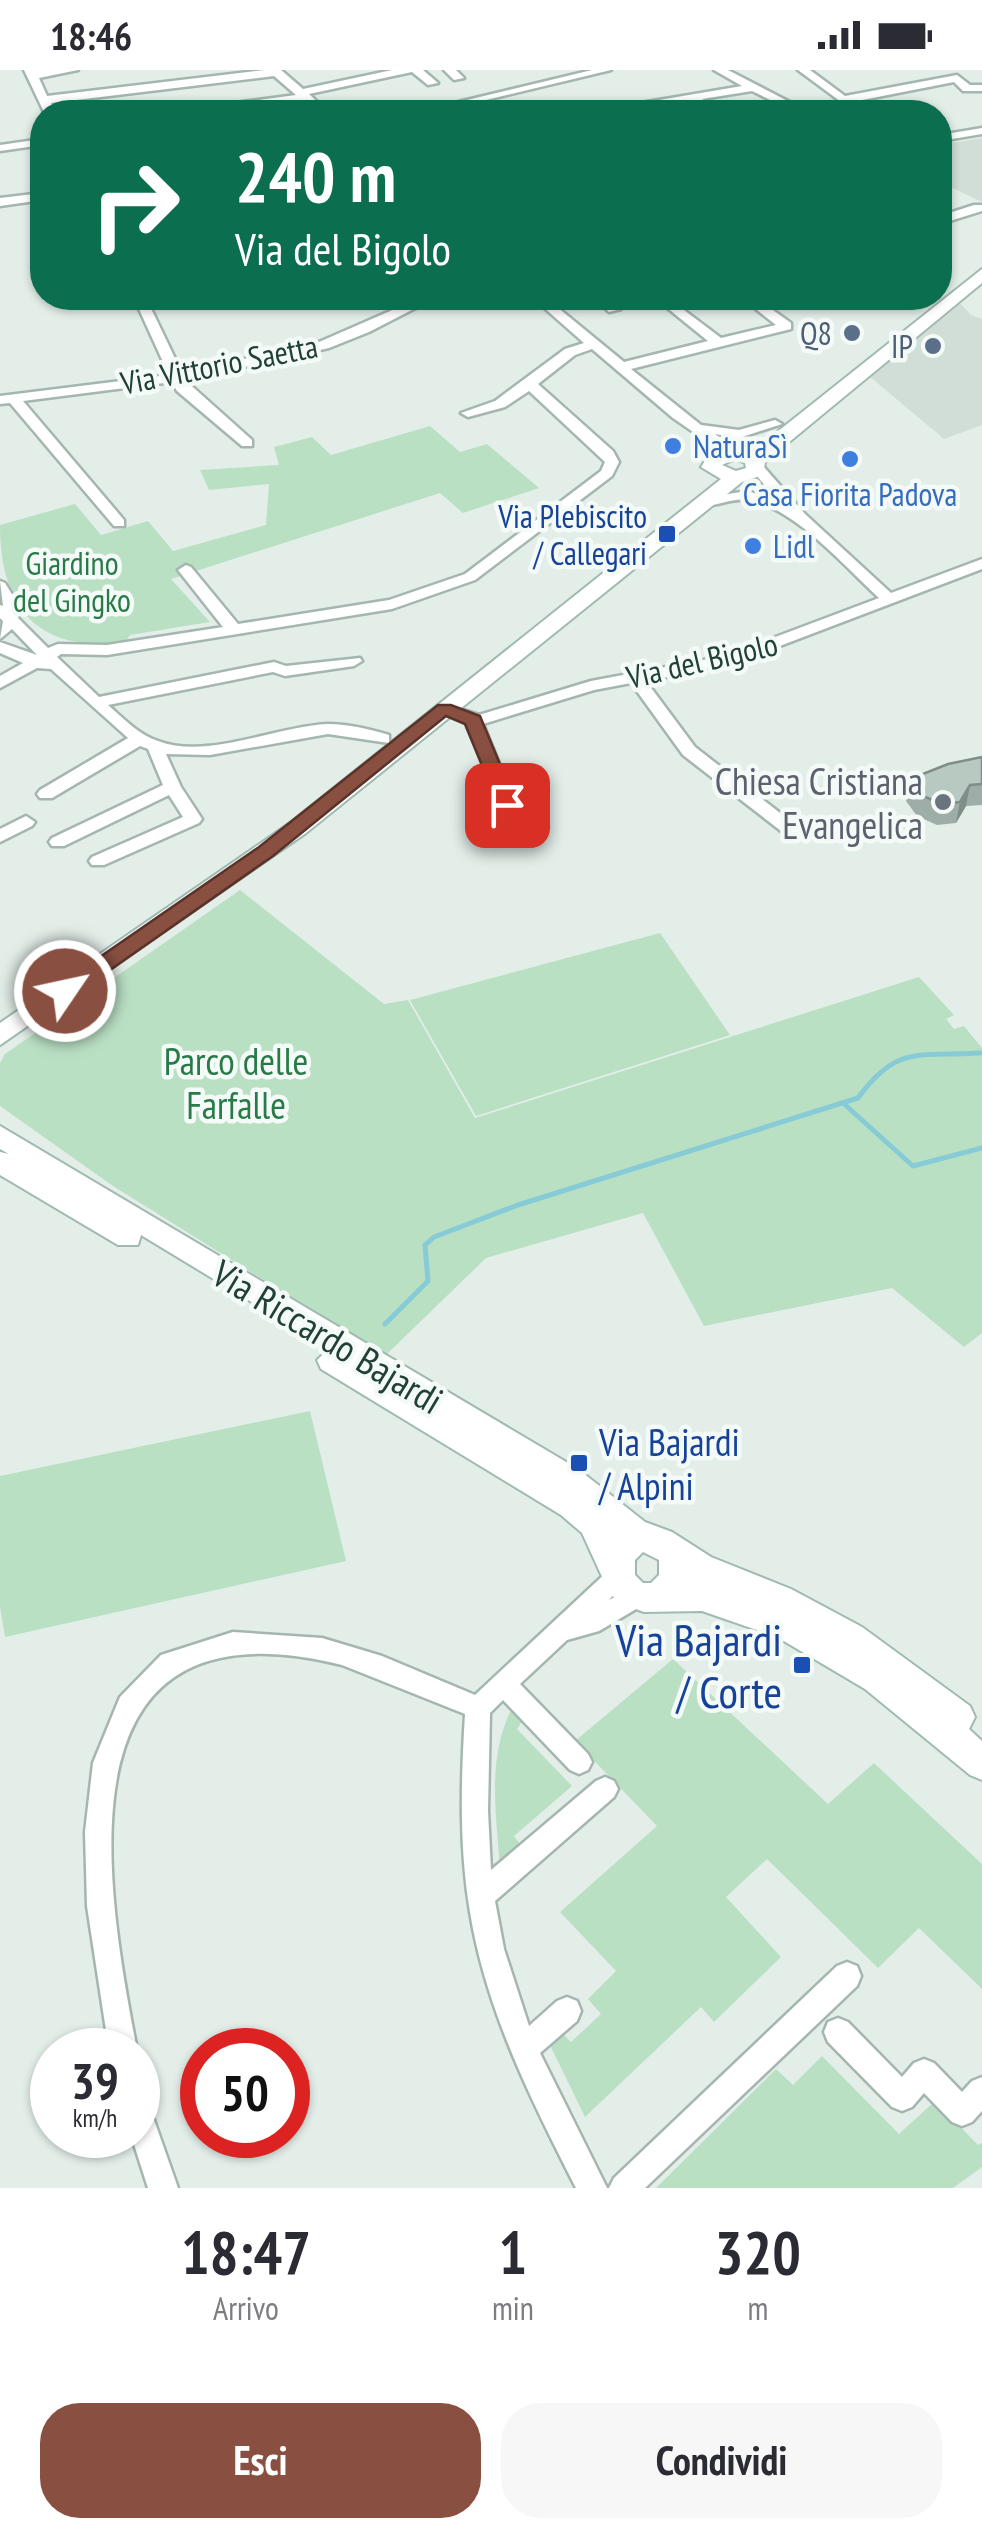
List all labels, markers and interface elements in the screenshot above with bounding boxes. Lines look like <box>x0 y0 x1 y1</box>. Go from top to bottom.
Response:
text: 18:46 <box>50 11 132 60</box>
text: 240 m <box>235 131 396 221</box>
icon: right <box>70 140 200 270</box>
text: Via del Bigolo <box>235 219 451 277</box>
place label: Q8 <box>800 312 832 354</box>
marker: Q8 <box>841 322 863 344</box>
street label: Via Vittorio Saetta <box>116 324 321 404</box>
place label: IP <box>891 325 913 367</box>
marker: IP <box>922 335 944 357</box>
place label: NaturaSì <box>693 425 788 467</box>
marker: NaturaSì <box>662 435 684 457</box>
marker: Casa Fiorita Padova <box>839 448 861 470</box>
place label: Casa Fiorita Padova <box>743 473 957 515</box>
place label: Via Plebiscito / Callegari <box>497 495 647 574</box>
marker: Via Plebiscito / Callegari <box>656 523 678 545</box>
place label: Lidl <box>773 525 815 567</box>
marker: Lidl <box>742 535 764 557</box>
park label: Giardino del Gingko <box>13 542 131 621</box>
street label: Via del Bigolo <box>621 622 782 698</box>
place label: Chiesa Cristiana Evangelica <box>715 756 923 849</box>
pin <box>465 763 550 848</box>
icon: arrive <box>480 778 535 833</box>
marker: Chiesa Cristiana Evangelica <box>932 791 954 813</box>
position arrow <box>13 939 117 1043</box>
park label: Parco delle Farfalle <box>164 1036 308 1129</box>
street label: Via Riccardo Bajardi <box>203 1247 452 1424</box>
place label: Via Bajardi / Alpini <box>597 1417 740 1510</box>
marker: Via Bajardi / Alpini <box>568 1452 590 1474</box>
place label: Via Bajardi / Corte <box>614 1610 782 1720</box>
marker: Via Bajardi / Corte <box>791 1654 813 1676</box>
speed limit sign: 50 <box>180 2028 310 2158</box>
text: 39 <box>71 2048 119 2113</box>
text: km/h <box>73 2102 117 2134</box>
text: 18:47 <box>181 2213 311 2291</box>
text: 1 <box>499 2213 527 2291</box>
text: 320 <box>715 2213 801 2291</box>
text: Arrivo <box>213 2287 279 2329</box>
text: min <box>492 2287 534 2329</box>
text: m <box>747 2287 768 2329</box>
button: Esci <box>40 2403 481 2518</box>
button: Condividi <box>501 2403 942 2518</box>

